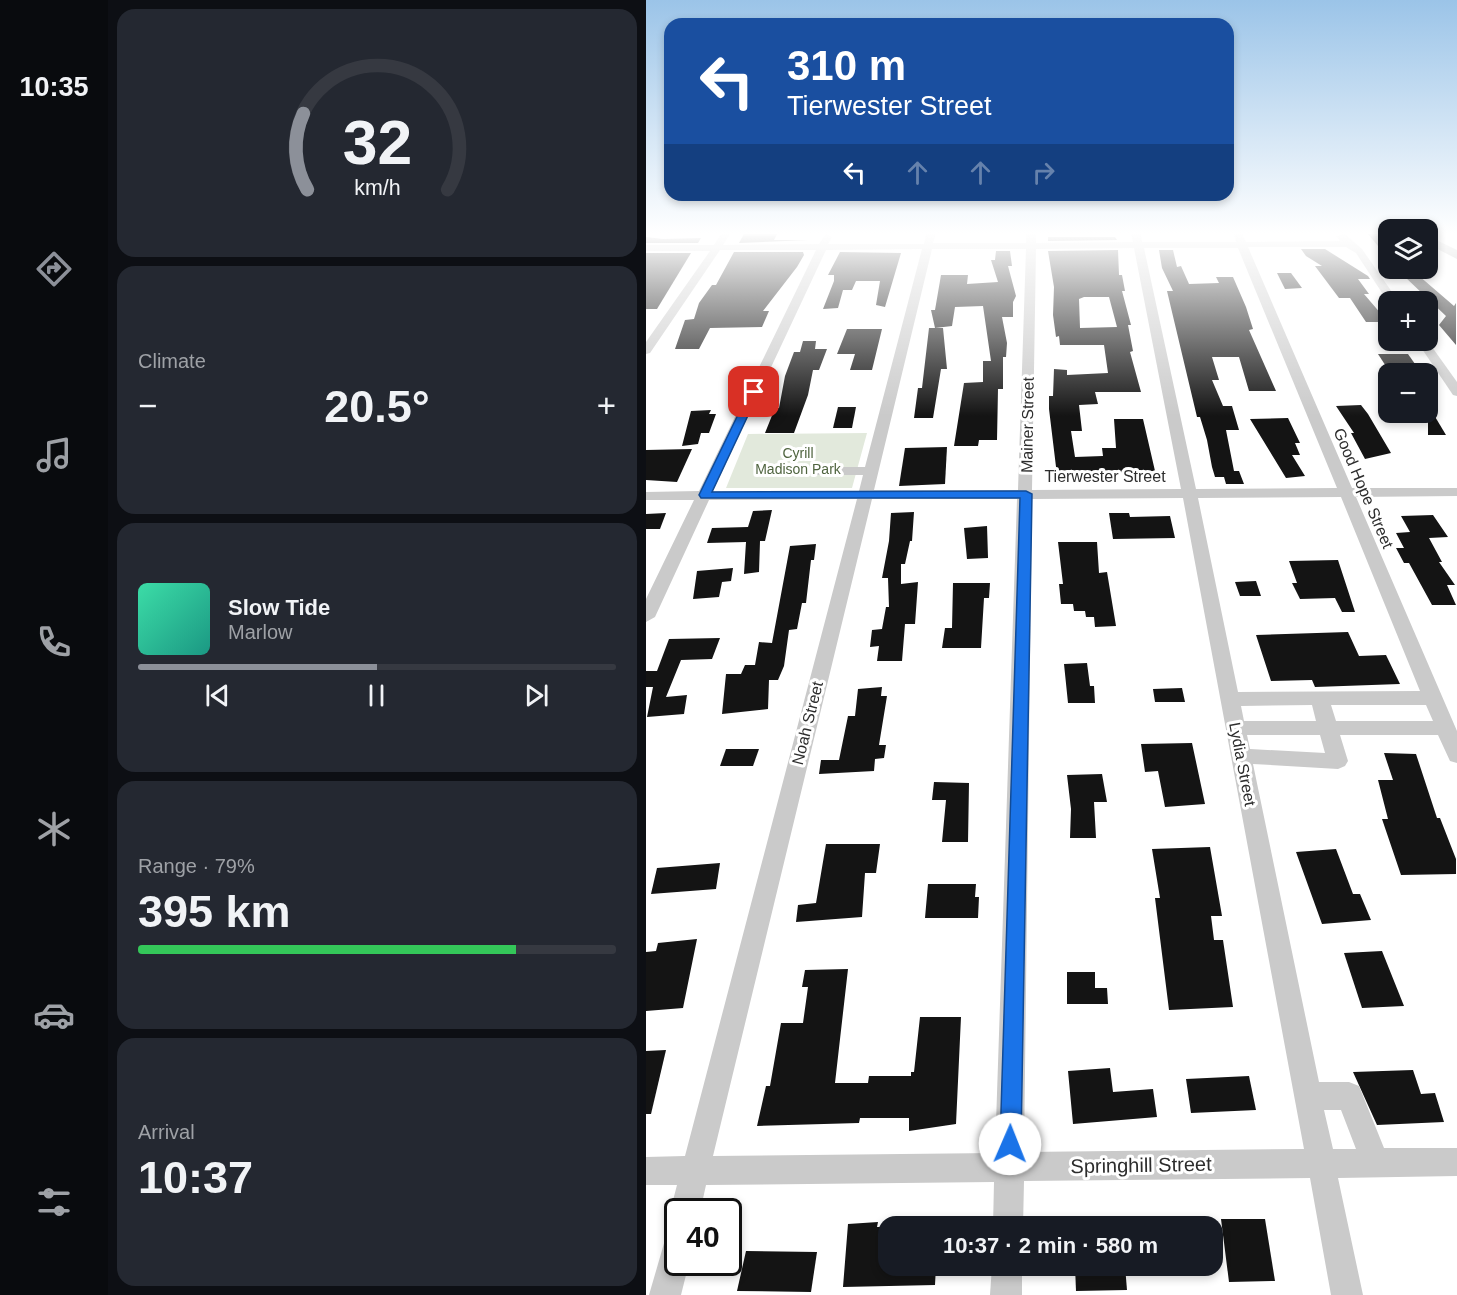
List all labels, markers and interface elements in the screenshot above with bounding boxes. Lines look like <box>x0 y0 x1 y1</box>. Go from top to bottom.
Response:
icon: left <box>688 42 766 120</box>
text: 310 m <box>787 42 906 89</box>
text: 10:35 <box>19 72 89 102</box>
text: Tierwester Street <box>787 91 992 121</box>
text: 32 <box>342 108 412 177</box>
icon: left <box>838 156 871 189</box>
icon: ahead <box>901 156 934 189</box>
icon: ahead <box>964 156 997 189</box>
icon: right <box>1027 156 1060 189</box>
text: km/h <box>354 176 400 200</box>
map controls <box>1378 219 1438 423</box>
button: layers <box>1378 219 1438 279</box>
icon: directions <box>33 248 75 290</box>
button: + <box>1378 291 1438 351</box>
text: Climate <box>138 350 206 372</box>
button: − <box>1378 363 1438 423</box>
pin <box>728 366 779 417</box>
icon: arrive <box>737 375 770 408</box>
street label: Mainer Street <box>1018 376 1037 473</box>
text: 20.5° <box>324 381 430 432</box>
text: − <box>138 387 157 424</box>
text: + <box>597 387 616 424</box>
street label: Good Hope Street <box>1331 426 1397 551</box>
icon: music <box>33 434 75 476</box>
park label: Cyrill Madison Park <box>755 445 842 477</box>
street label: Tierwester Street <box>1044 468 1166 485</box>
text: Slow Tide <box>228 595 330 620</box>
icon: phone <box>33 621 75 663</box>
text: Marlow <box>228 621 292 643</box>
icon: previous <box>201 679 234 712</box>
icon: pause <box>360 679 393 712</box>
icon: next <box>520 679 553 712</box>
street label: Noah Street <box>789 679 826 767</box>
street label: Lydia Street <box>1226 721 1259 808</box>
icon: climate <box>33 808 75 850</box>
text: Range · 79% <box>138 855 255 877</box>
text: 395 km <box>138 886 291 937</box>
icon: car <box>33 994 75 1036</box>
position arrow <box>978 1112 1042 1176</box>
text: Arrival <box>138 1121 195 1143</box>
text: 10:37 <box>138 1152 253 1203</box>
street label: Springhill Street <box>1070 1153 1212 1177</box>
icon: filters <box>33 1181 75 1223</box>
speed limit sign: 40 <box>664 1198 742 1276</box>
text: 10:37 · 2 min · 580 m <box>943 1233 1158 1258</box>

